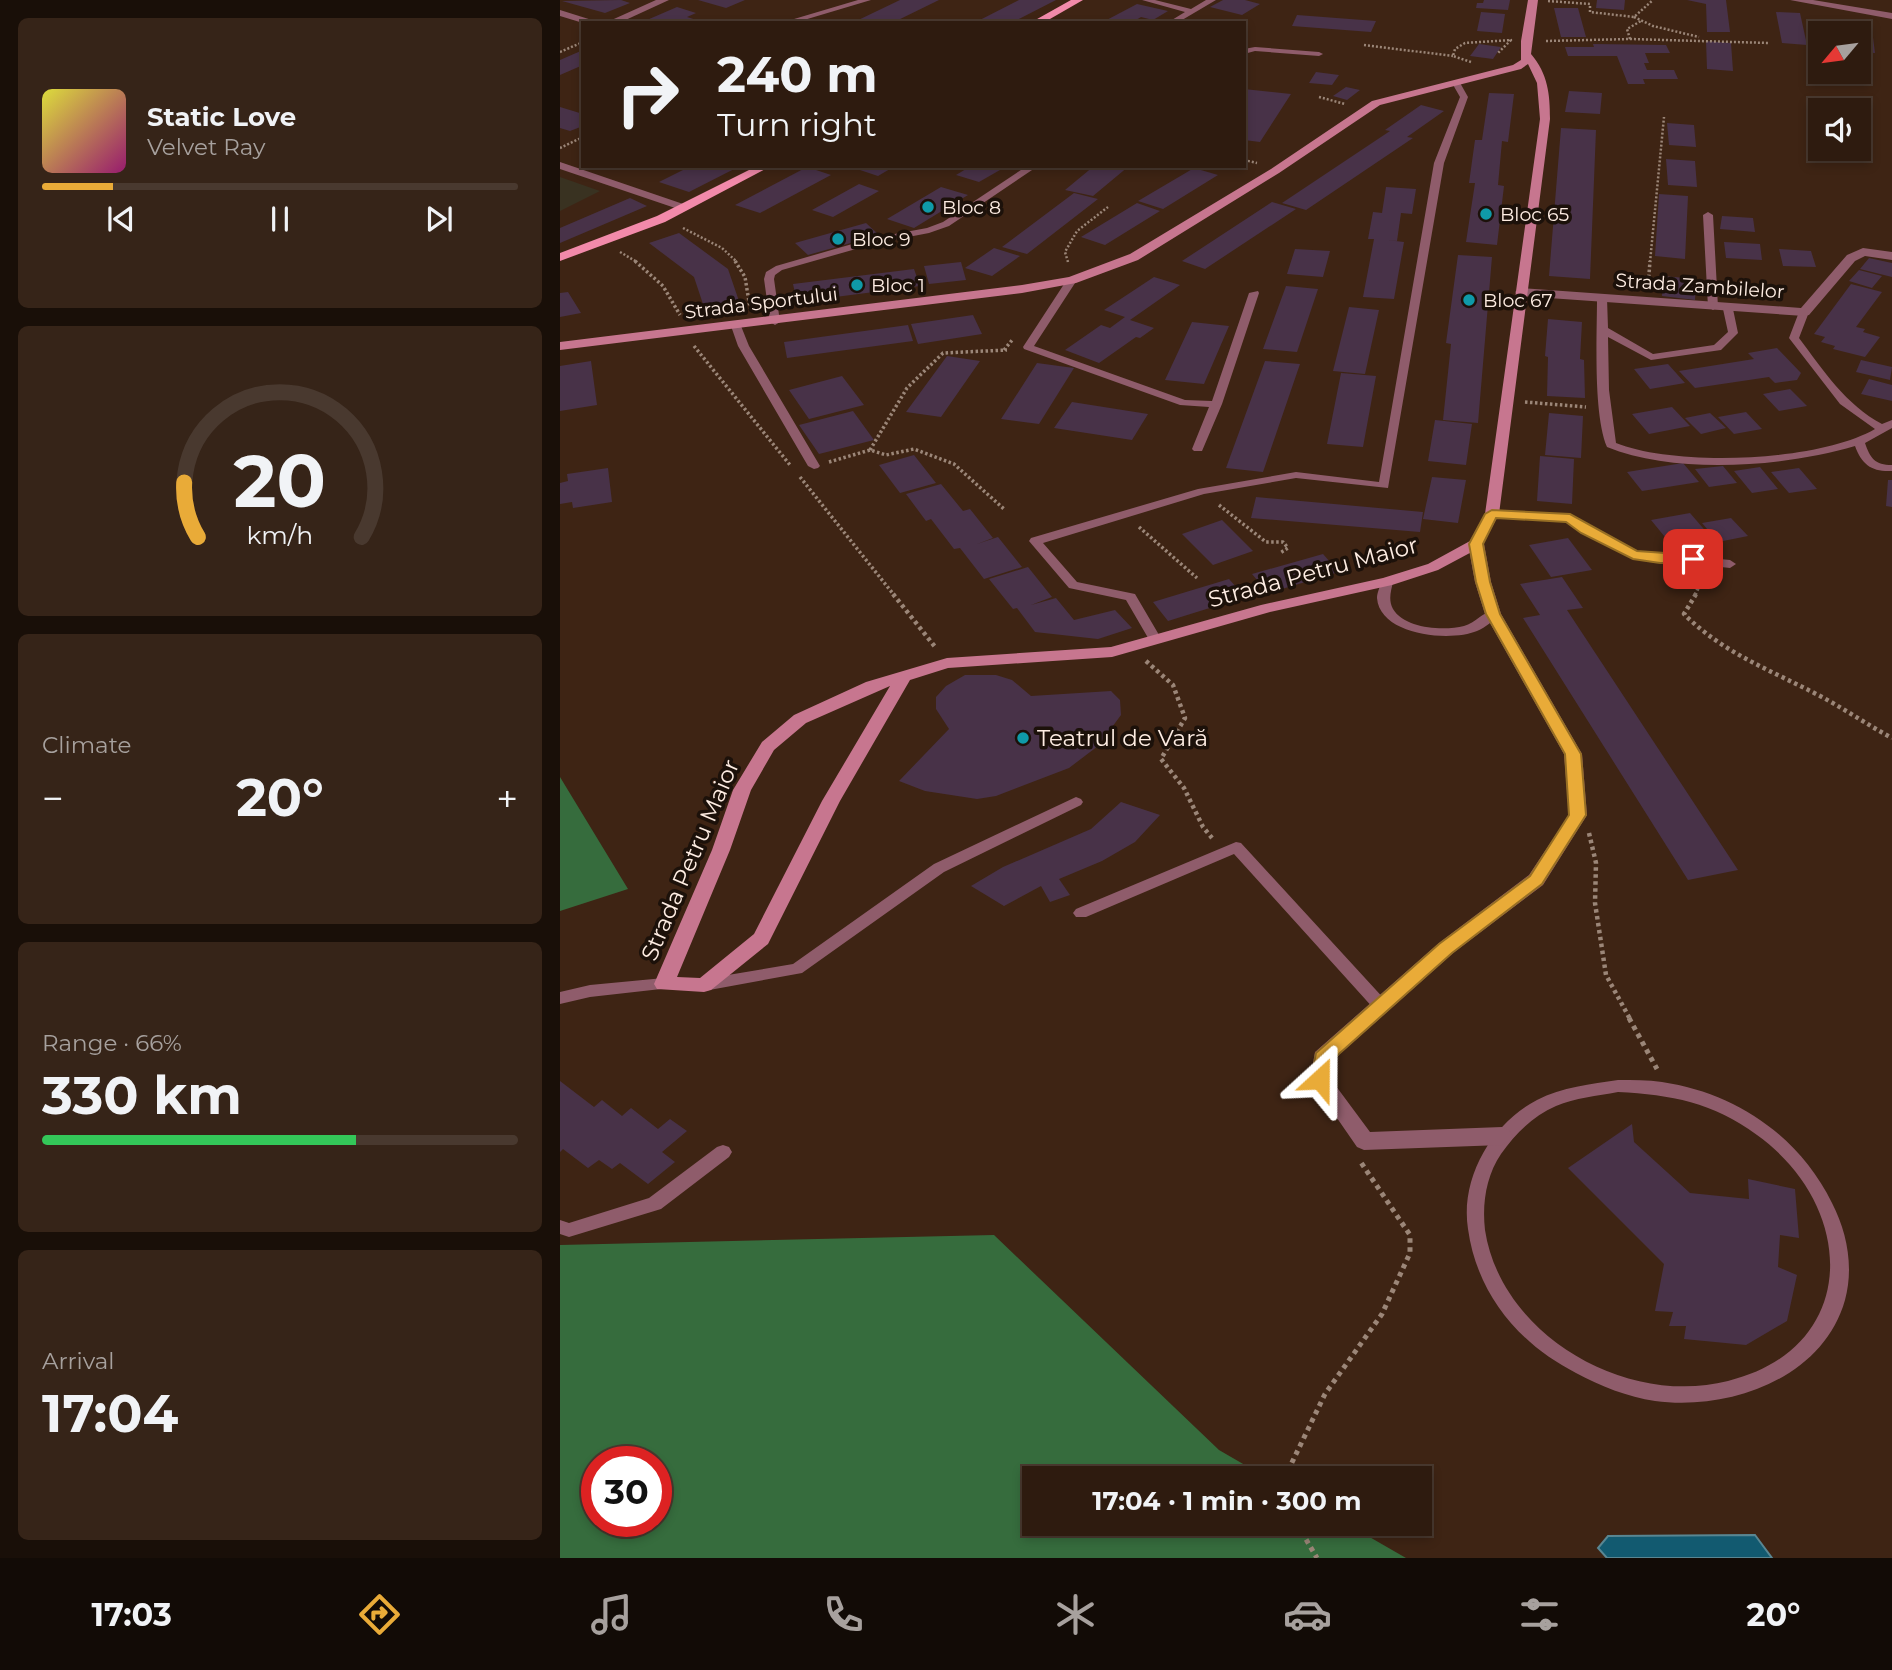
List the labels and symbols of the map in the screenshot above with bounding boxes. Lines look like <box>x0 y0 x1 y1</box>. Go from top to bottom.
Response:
north arrow <box>1808 21 1871 84</box>
place label: Bloc 8 <box>942 196 1001 219</box>
marker: Bloc 8 <box>920 199 936 215</box>
place label: Bloc 65 <box>1500 203 1570 226</box>
marker: Bloc 65 <box>1478 206 1494 222</box>
place label: Bloc 9 <box>852 228 911 251</box>
marker: Bloc 9 <box>830 231 846 247</box>
street label: Strada Zambilelor <box>1615 269 1785 303</box>
place label: Bloc 1 <box>871 274 925 297</box>
marker: Bloc 1 <box>849 277 865 293</box>
street label: Strada Sportului <box>683 282 839 324</box>
place label: Bloc 67 <box>1483 289 1553 312</box>
marker: Bloc 67 <box>1461 292 1477 308</box>
pin <box>1663 529 1723 589</box>
street label: Strada Petru Maior <box>1205 531 1421 613</box>
place label: Teatrul de Vară <box>1037 724 1208 752</box>
marker: Teatrul de Vară <box>1015 730 1031 746</box>
street label: Strada Petru Maior <box>635 755 745 965</box>
position arrow <box>1283 1042 1357 1116</box>
speed limit sign: 30 <box>581 1446 672 1537</box>

